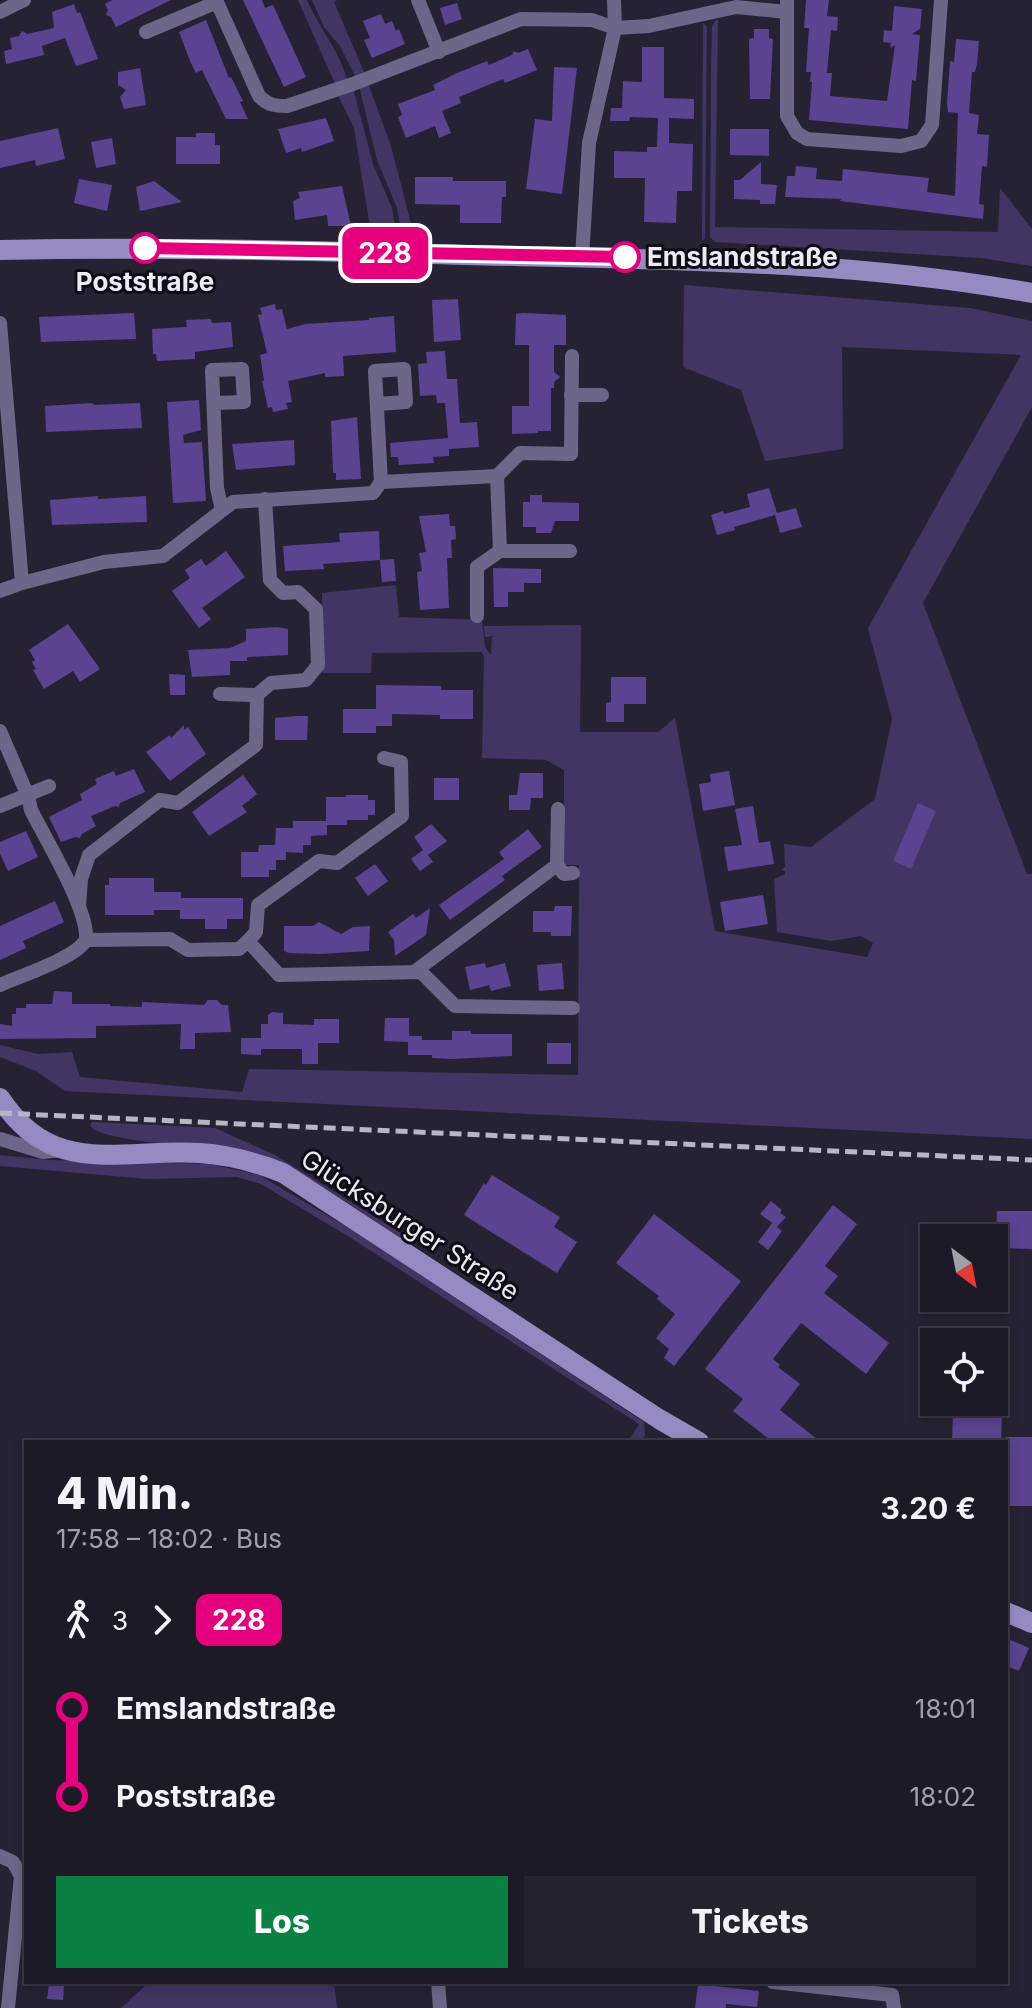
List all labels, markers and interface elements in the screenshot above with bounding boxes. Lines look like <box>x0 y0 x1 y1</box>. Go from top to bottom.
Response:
line badge: 228 <box>339 227 431 279</box>
marker: Poststraße <box>130 233 160 263</box>
text: 228 <box>358 236 412 270</box>
place label: Emslandstraße <box>647 241 838 272</box>
marker: Emslandstraße <box>610 242 640 272</box>
place label: Poststraße <box>76 266 214 297</box>
street label: Glücksburger Straße <box>296 1143 525 1307</box>
north arrow <box>920 1224 1008 1312</box>
map controls <box>920 1224 1008 1416</box>
button: locate <box>920 1328 1008 1416</box>
text: 4 Min. <box>56 1466 193 1520</box>
text: 3.20 € <box>880 1490 976 1526</box>
text: 17:58 – 18:02 · Bus <box>56 1523 282 1554</box>
icon: walk <box>56 1598 100 1642</box>
icon: forward <box>140 1598 184 1642</box>
text: 228 <box>212 1603 266 1637</box>
text: 3 <box>112 1605 128 1636</box>
text: Emslandstraße <box>116 1690 336 1726</box>
text: 18:01 <box>915 1693 976 1724</box>
text: Poststraße <box>116 1778 276 1814</box>
text: 18:02 <box>910 1781 976 1812</box>
button: Los <box>56 1876 508 1968</box>
button: Tickets <box>524 1876 976 1968</box>

